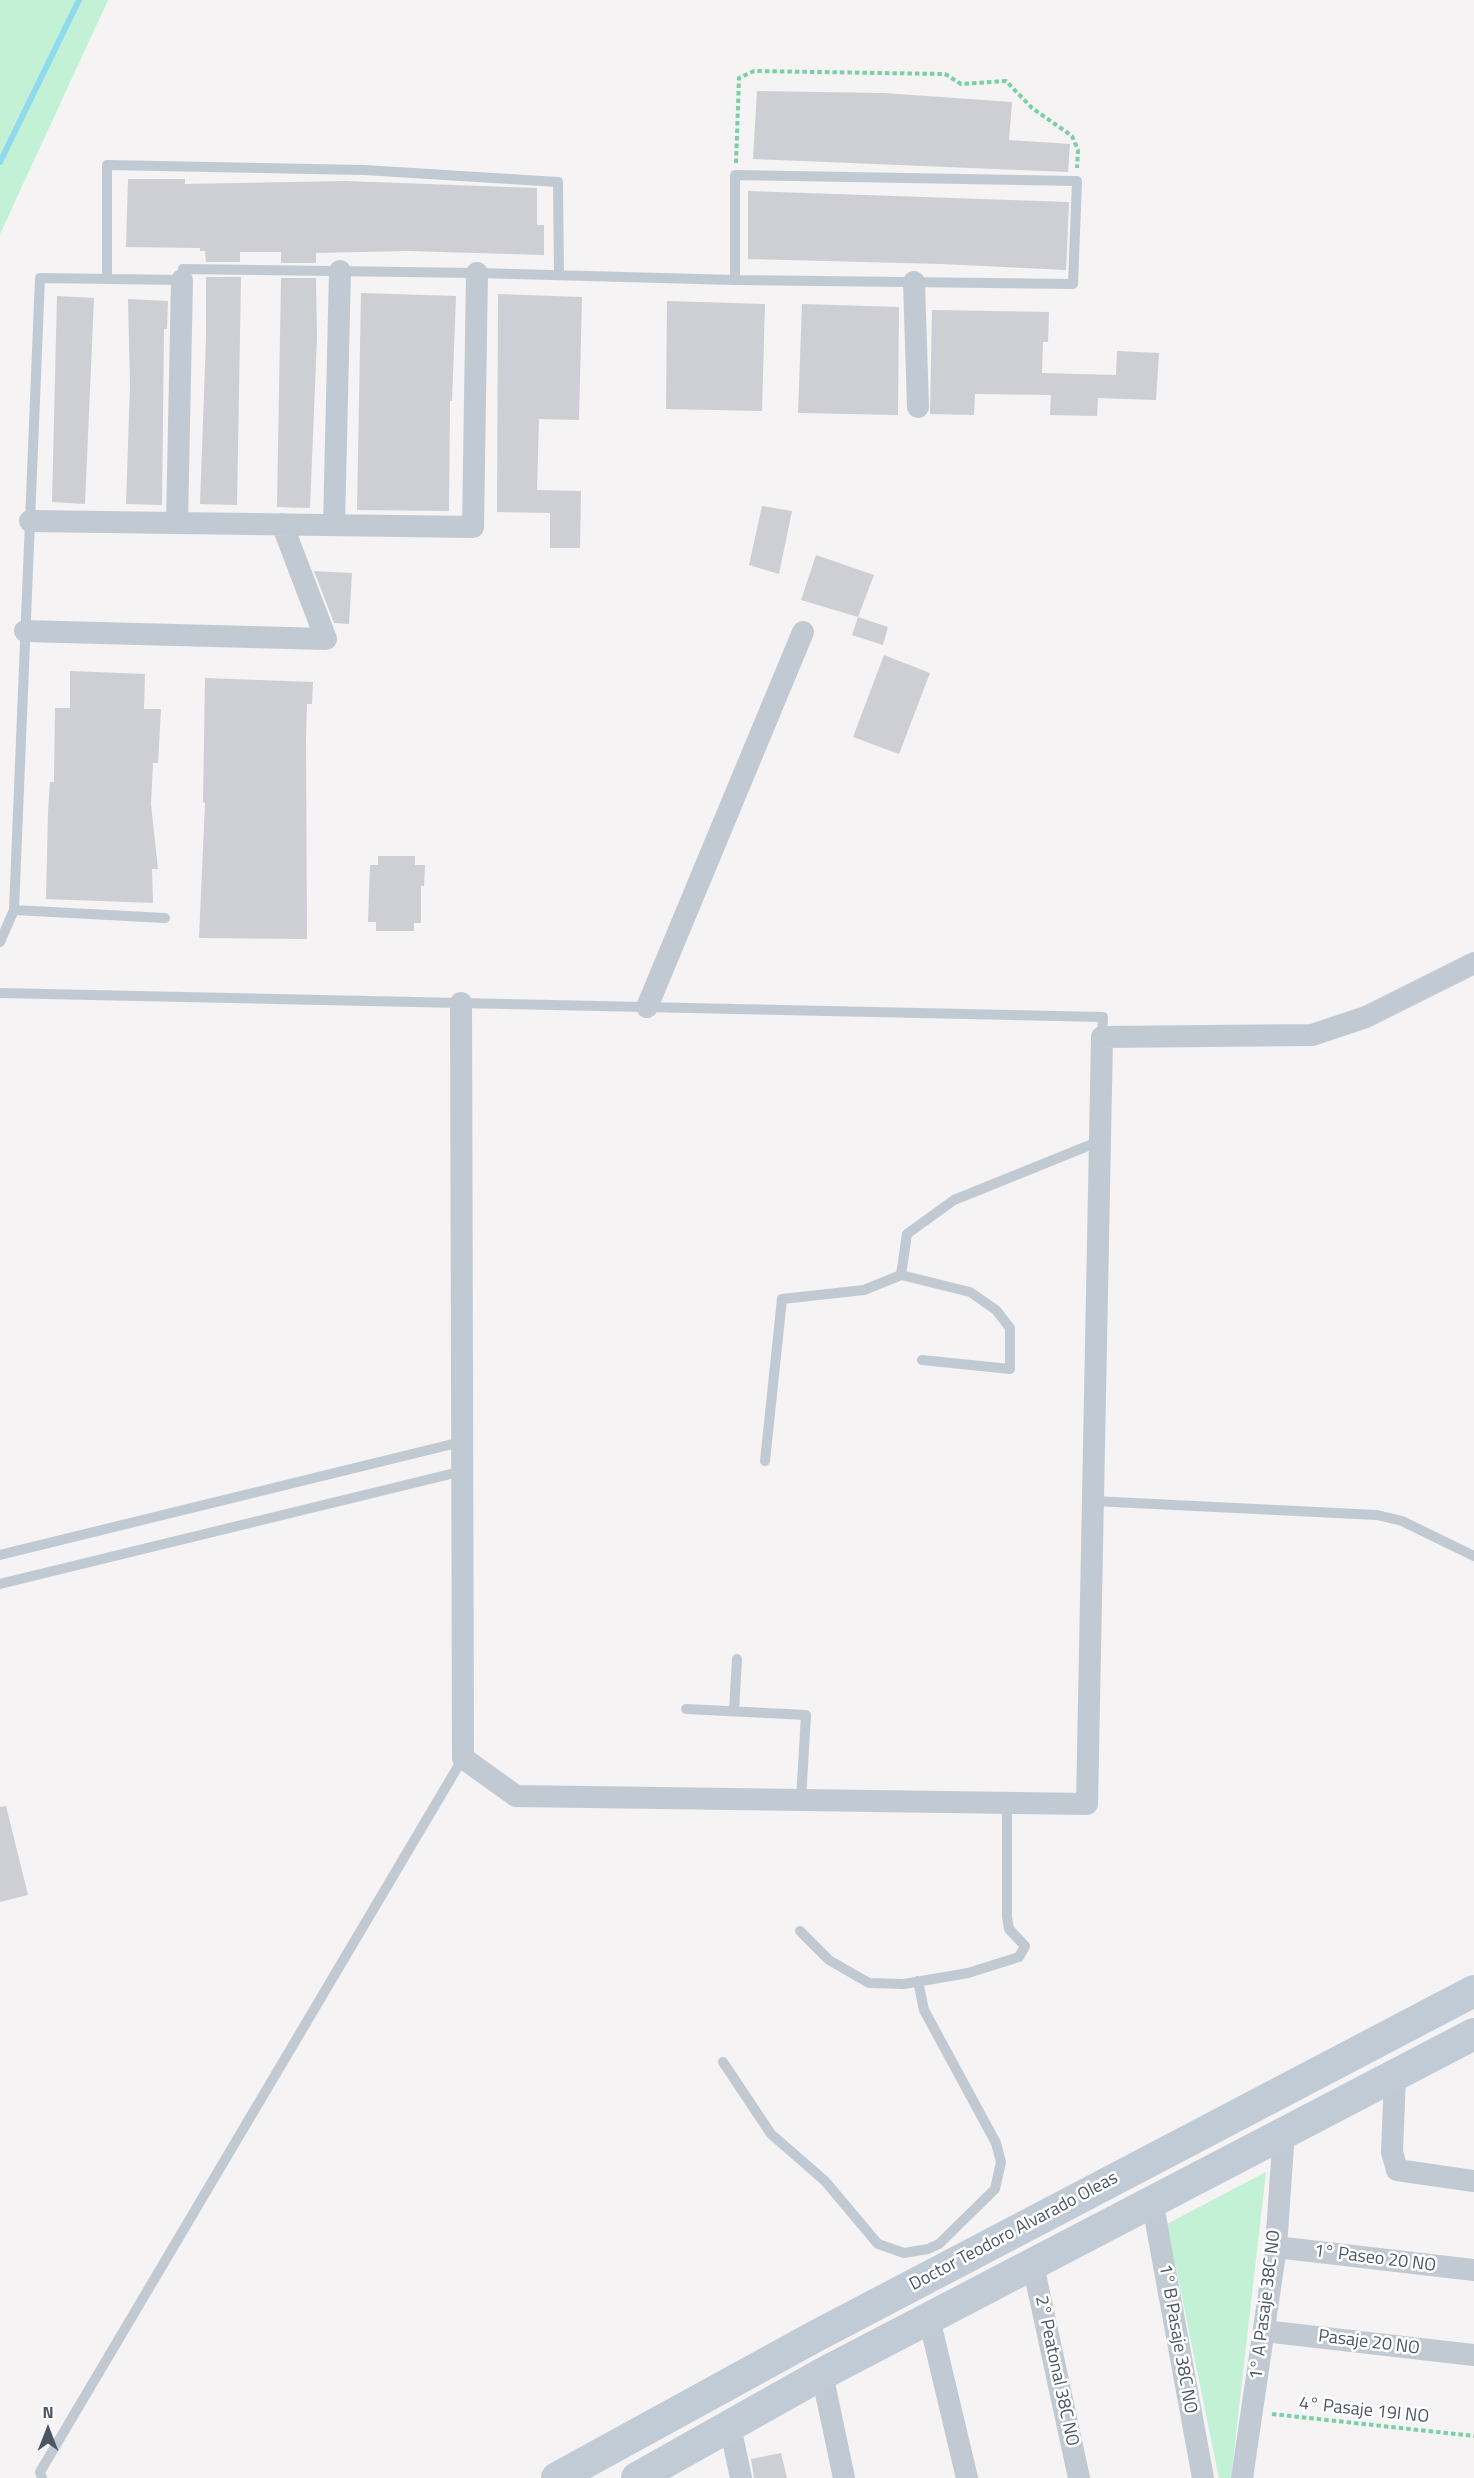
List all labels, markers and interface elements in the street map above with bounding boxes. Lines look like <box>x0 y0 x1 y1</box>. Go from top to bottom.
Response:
street label: Doctor Teodoro Alvarado Oleas <box>906 2168 1122 2296</box>
street label: 1° A Pasaje 38C NO <box>1246 2229 1286 2381</box>
street label: 1° Paseo 20 NO <box>1313 2241 1437 2277</box>
street label: 1° B Pasaje 38C NO <box>1153 2263 1201 2415</box>
street label: 2° Peatonal 38C NO <box>1029 2294 1083 2448</box>
street label: Pasaje 20 NO <box>1317 2326 1421 2360</box>
street label: 4° Pasaje 19I NO <box>1298 2393 1430 2429</box>
north arrow <box>18 2400 78 2460</box>
text: N <box>42 2400 54 2424</box>

